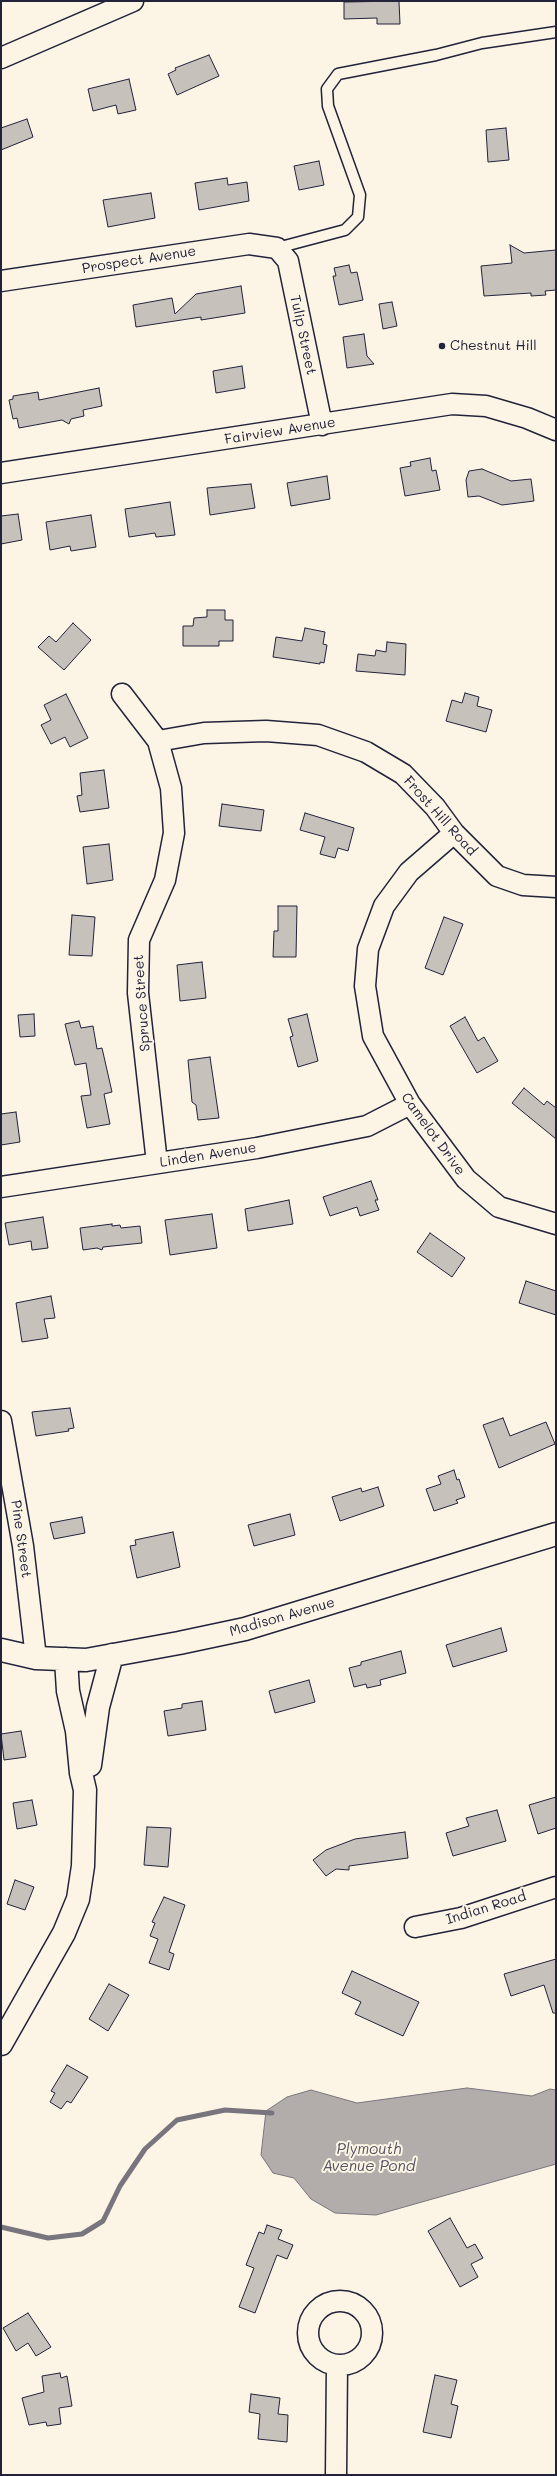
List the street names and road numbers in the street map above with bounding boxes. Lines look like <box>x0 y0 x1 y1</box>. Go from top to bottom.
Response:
street label: Prospect Avenue <box>81 243 197 277</box>
street label: Tulip Street <box>286 294 320 376</box>
street label: Fairview Avenue <box>223 414 337 448</box>
street label: Frost Hill Road <box>400 773 480 859</box>
street label: Spruce Street <box>130 954 154 1052</box>
street label: Camelot Drive <box>397 1089 469 1179</box>
street label: Linden Avenue <box>158 1139 258 1171</box>
street label: Pine Street <box>7 1499 35 1579</box>
street label: Madison Avenue <box>227 1594 337 1640</box>
street label: Indian Road <box>444 1888 528 1928</box>

